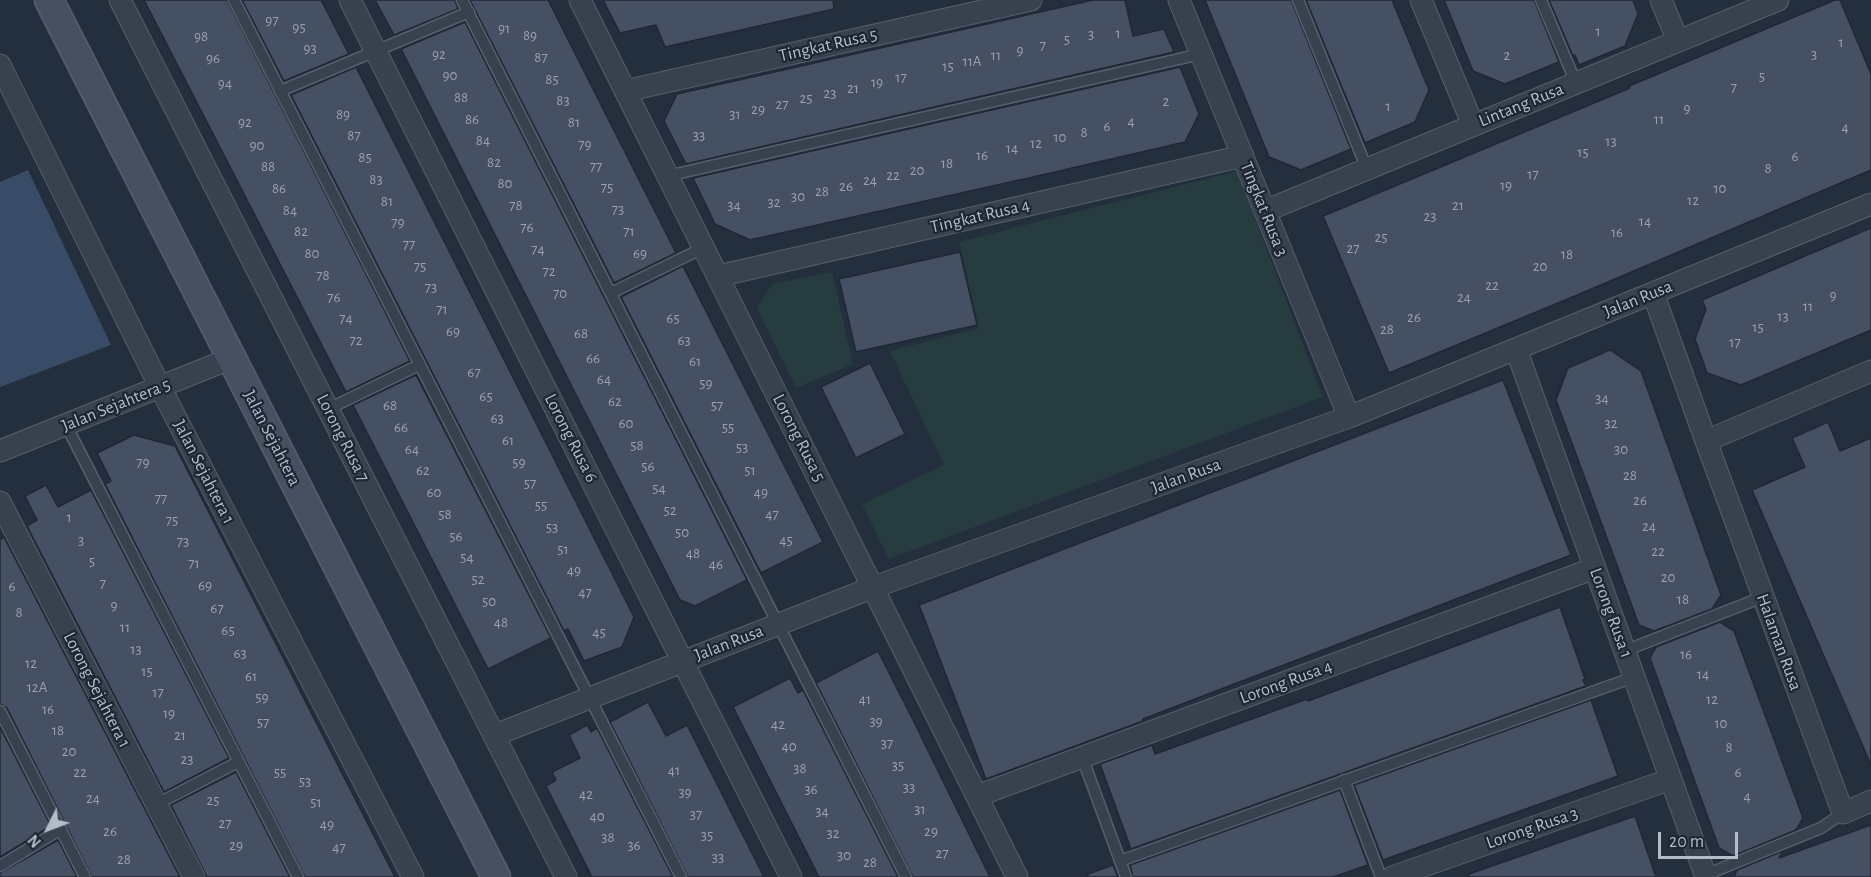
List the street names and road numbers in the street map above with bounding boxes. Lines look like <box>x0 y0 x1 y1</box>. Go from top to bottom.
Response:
street label: Tingkat Rusa 5 <box>777 23 879 67</box>
street label: Lintang Rusa <box>1475 78 1567 132</box>
street label: Tingkat Rusa 3 <box>1235 158 1293 260</box>
street label: Tingkat Rusa 4 <box>928 194 1032 238</box>
street label: Jalan Rusa <box>1601 275 1675 323</box>
street label: Jalan Sejahtera 5 <box>58 373 174 437</box>
street label: Jalan Sejahtera <box>239 386 305 490</box>
street label: Lorong Rusa 7 <box>312 390 374 486</box>
street label: Lorong Rusa 6 <box>539 390 603 486</box>
street label: Lorong Rusa 5 <box>768 390 830 486</box>
street label: Jalan Sejahtera 1 <box>168 416 240 528</box>
street label: Jalan Rusa <box>1148 454 1224 498</box>
street label: Lorong Rusa 1 <box>1585 565 1637 661</box>
street label: Halaman Rusa <box>1752 591 1806 693</box>
street label: Jalan Rusa <box>691 620 767 666</box>
street label: Lorong Sejahtera 1 <box>59 628 135 752</box>
street label: Lorong Rusa 4 <box>1237 655 1335 709</box>
street label: Lorong Rusa 3 <box>1483 802 1581 854</box>

